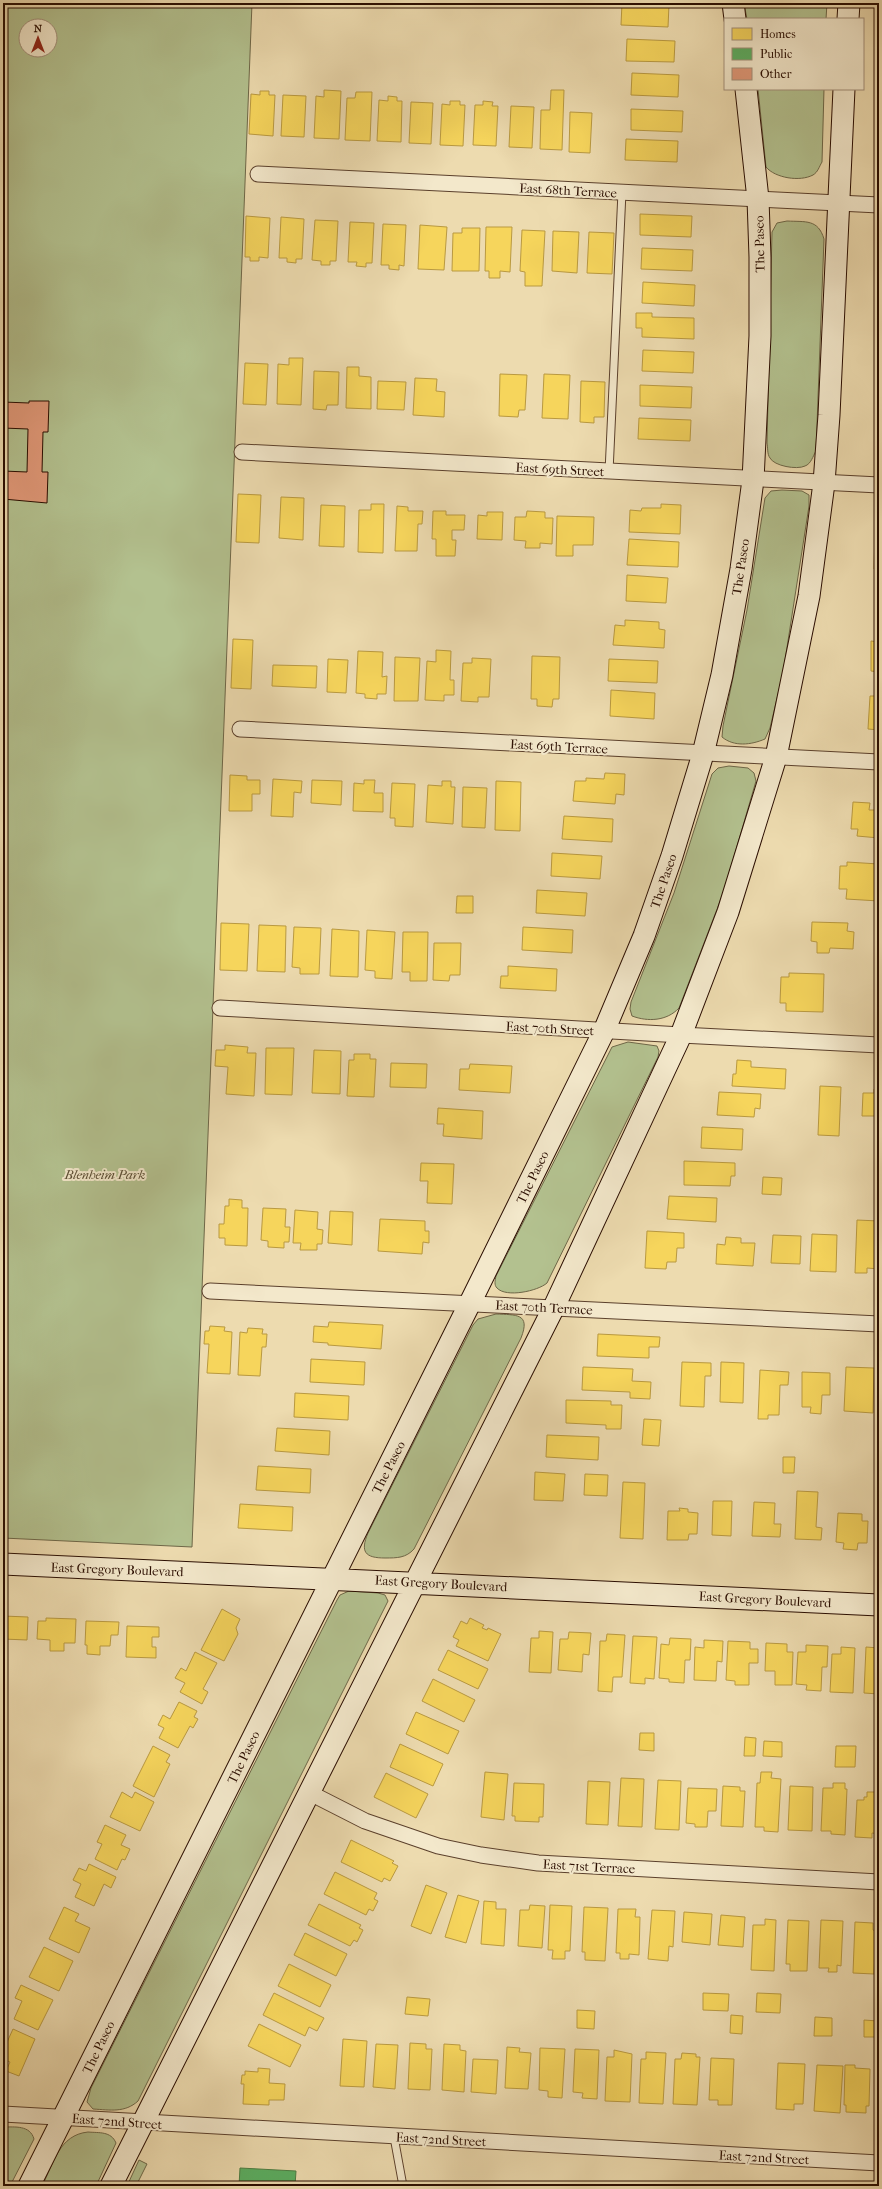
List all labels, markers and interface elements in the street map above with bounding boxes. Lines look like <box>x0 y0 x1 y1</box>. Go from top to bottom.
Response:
north arrow <box>18 18 58 58</box>
legend <box>724 18 864 90</box>
text: N <box>34 22 43 35</box>
text: Homes <box>760 27 796 41</box>
text: Public <box>760 47 792 61</box>
text: Other <box>760 67 792 81</box>
street label: East 68th Terrace <box>519 180 618 201</box>
street label: The Paseo <box>751 215 767 273</box>
street label: East 69th Street <box>515 460 605 479</box>
street label: The Paseo <box>729 537 752 596</box>
street label: East 69th Terrace <box>510 736 609 757</box>
street label: The Paseo <box>647 851 680 911</box>
street label: East 70th Street <box>505 1019 595 1038</box>
street label: The Paseo <box>513 1148 552 1206</box>
park label: Blenheim Park <box>64 1167 146 1182</box>
street label: East 70th Terrace <box>495 1297 594 1318</box>
street label: The Paseo <box>369 1438 408 1496</box>
street label: East Gregory Boulevard <box>50 1560 185 1579</box>
street label: East Gregory Boulevard <box>374 1573 509 1595</box>
street label: East Gregory Boulevard <box>698 1589 833 1611</box>
street label: The Paseo <box>224 1728 263 1786</box>
street label: East 71st Terrace <box>542 1857 636 1876</box>
street label: The Paseo <box>79 2018 118 2076</box>
street label: East 72nd Street <box>71 2111 163 2132</box>
street label: East 72nd Street <box>395 2130 487 2149</box>
street label: East 72nd Street <box>718 2148 810 2167</box>

